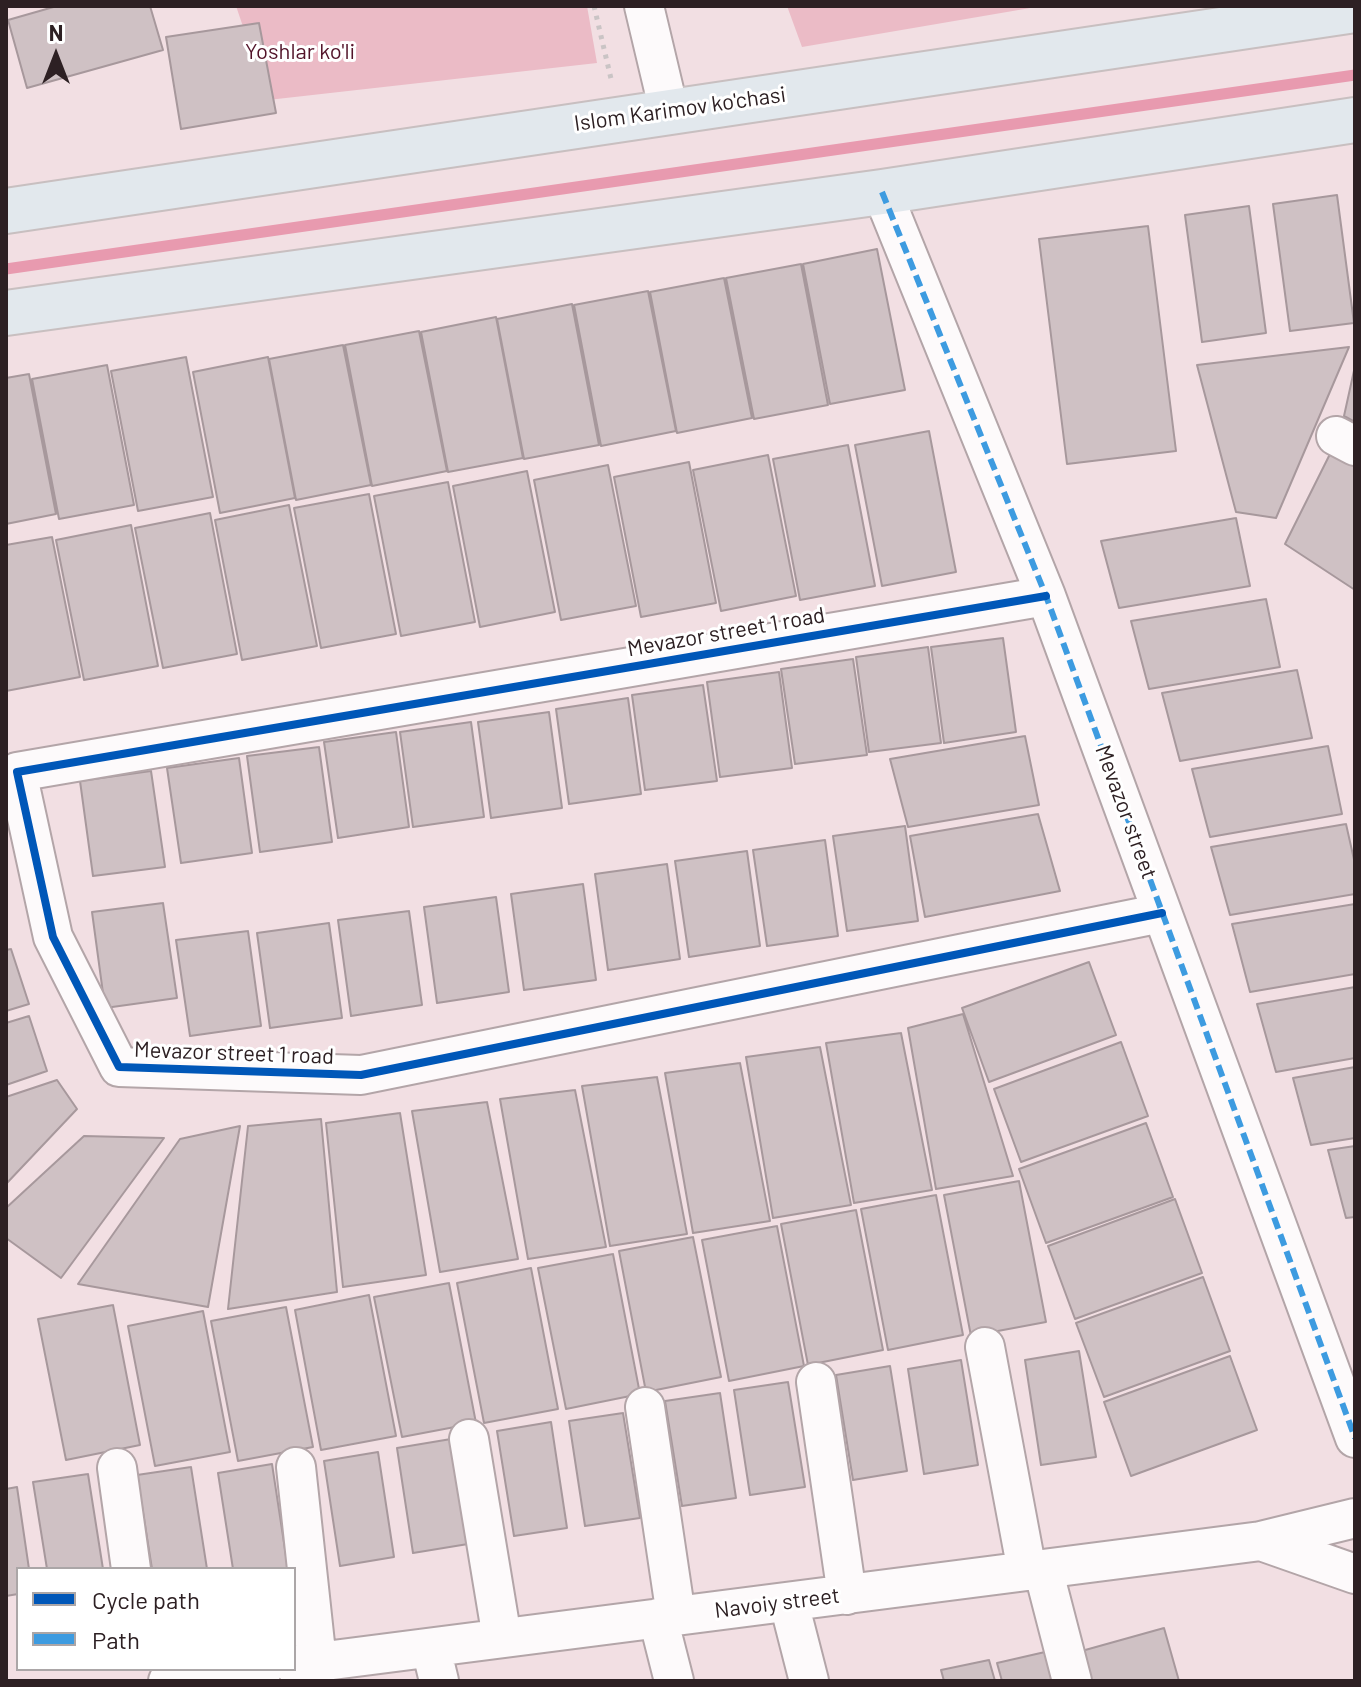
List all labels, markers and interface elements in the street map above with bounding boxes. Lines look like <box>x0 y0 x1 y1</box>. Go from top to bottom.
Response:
north arrow <box>16 16 96 96</box>
text: N <box>49 19 63 45</box>
park label: Yoshlar ko'li <box>245 39 355 65</box>
street label: Islom Karimov ko'chasi <box>572 81 788 137</box>
street label: Mevazor street 1 road <box>625 602 827 662</box>
street label: Mevazor street <box>1090 741 1162 883</box>
street label: Mevazor street 1 road <box>133 1036 335 1070</box>
legend <box>16 1567 296 1671</box>
street label: Navoiy street <box>713 1582 841 1624</box>
text: Cycle path <box>92 1585 200 1614</box>
text: Path <box>92 1625 140 1654</box>

